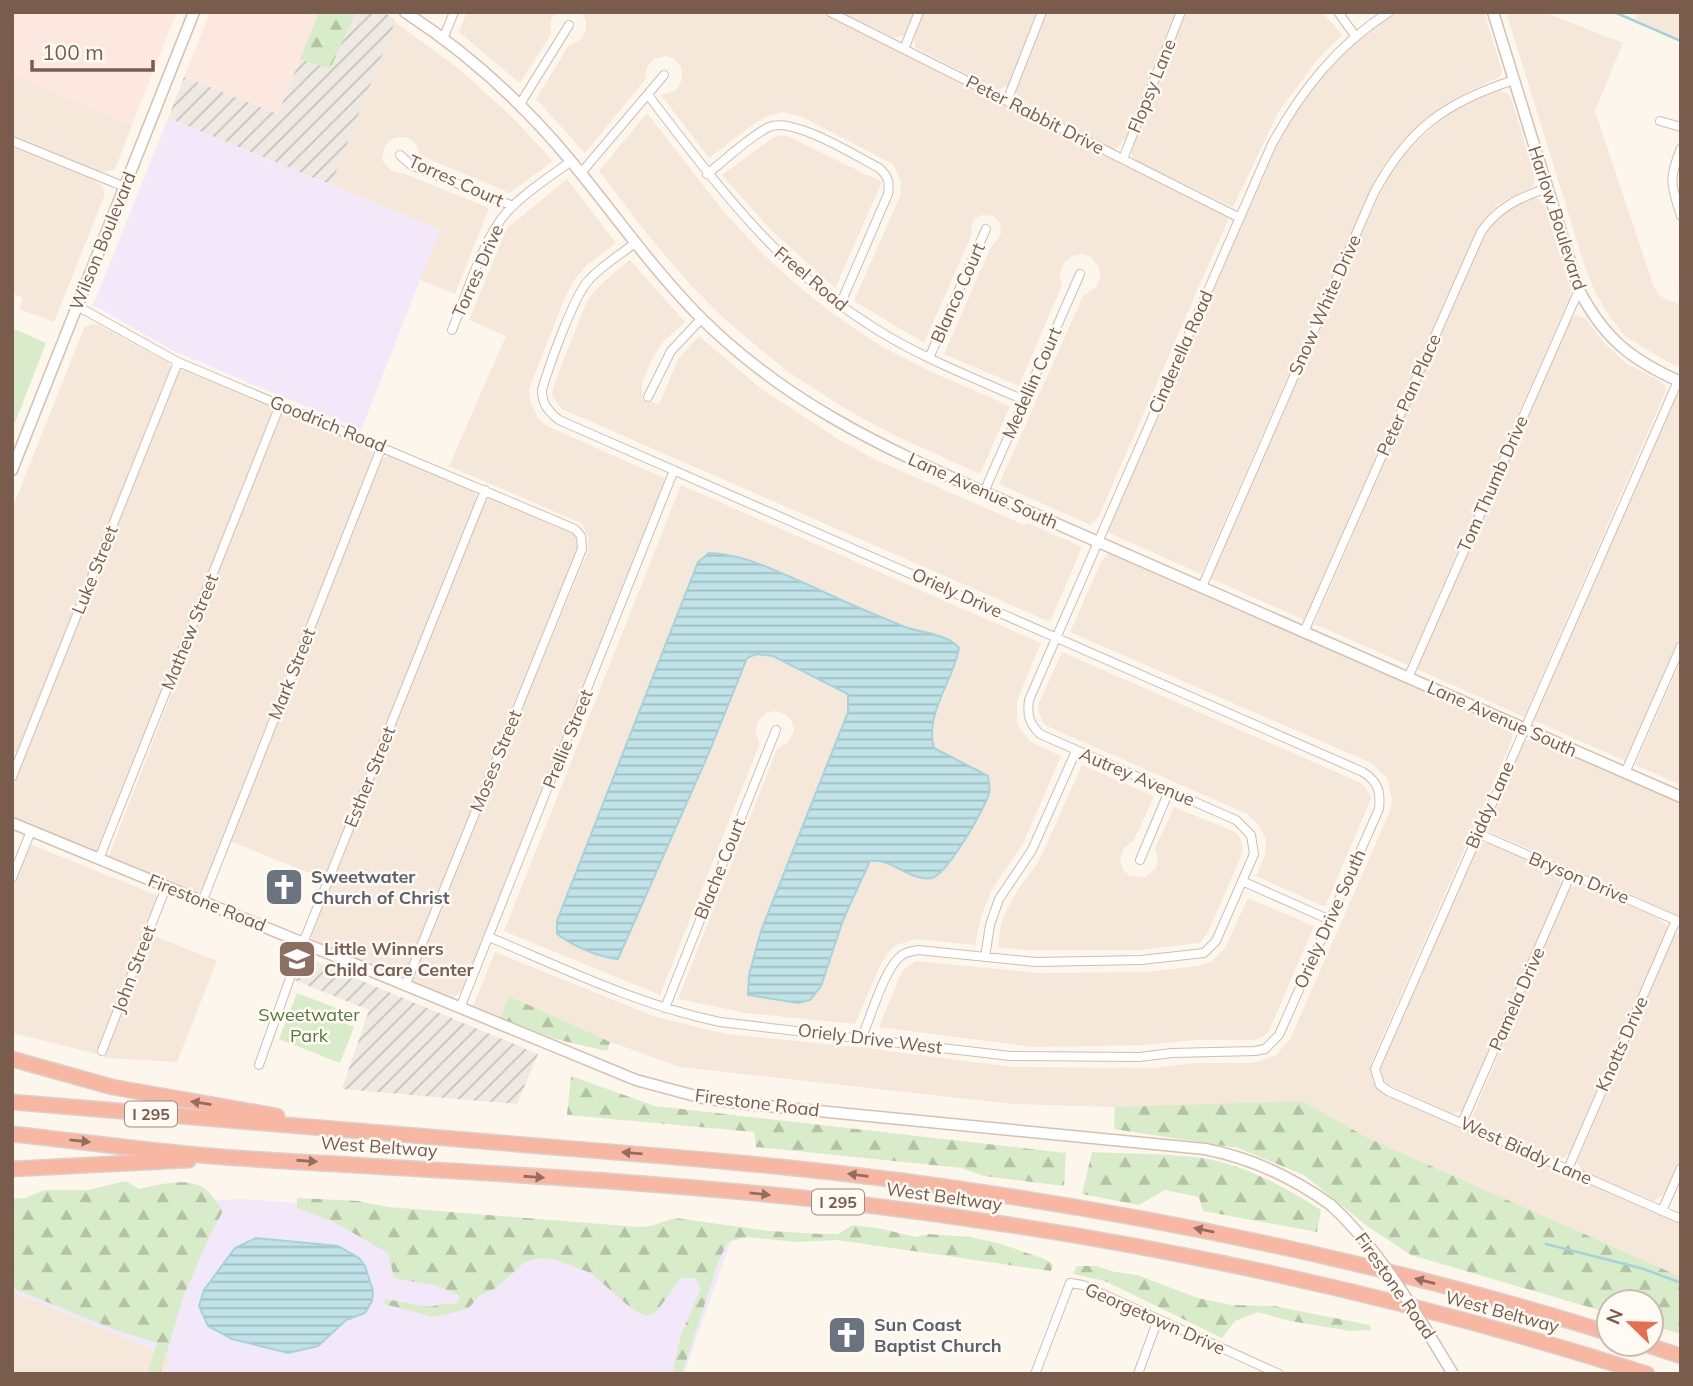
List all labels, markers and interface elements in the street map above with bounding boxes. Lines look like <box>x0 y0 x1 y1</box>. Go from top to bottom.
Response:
scale bar <box>32 28 152 72</box>
street label: Flopsy Lane <box>1122 35 1181 136</box>
text: 100 m <box>42 39 104 65</box>
street label: Peter Rabbit Drive <box>962 70 1108 159</box>
street label: Harlow Boulevard <box>1523 143 1592 293</box>
street label: Torres Court <box>405 149 507 212</box>
street label: Wilson Boulevard <box>64 168 141 313</box>
street label: Torres Drive <box>447 221 508 321</box>
street label: Snow White Drive <box>1283 231 1366 379</box>
street label: Blanco Court <box>925 239 990 346</box>
street label: Freel Road <box>770 241 853 316</box>
street label: Cinderella Road <box>1143 287 1218 417</box>
street label: Medellin Court <box>997 323 1066 442</box>
street label: Peter Pan Place <box>1371 330 1446 459</box>
street label: Goodrich Road <box>267 390 390 457</box>
street label: Tom Thumb Drive <box>1452 412 1533 556</box>
street label: Lane Avenue South <box>905 447 1062 534</box>
street label: Luke Street <box>66 522 123 617</box>
street label: Oriely Drive <box>908 562 1006 623</box>
street label: Mathew Street <box>156 571 223 693</box>
street label: Mark Street <box>263 625 320 723</box>
street label: Lane Avenue South <box>1424 675 1581 762</box>
street label: Prellie Street <box>537 686 598 792</box>
street label: Moses Street <box>465 707 526 815</box>
street label: Esther Street <box>339 723 400 831</box>
street label: Autrey Avenue <box>1076 742 1198 811</box>
street label: Biddy Lane <box>1460 757 1519 852</box>
street label: Blache Court <box>689 815 750 923</box>
street label: Oriely Drive South <box>1289 846 1371 992</box>
street label: Bryson Drive <box>1526 846 1633 909</box>
place label: Sweetwater Church of Christ <box>311 865 450 909</box>
church icon: Sweetwater Church of Christ <box>263 866 305 908</box>
street label: Firestone Road <box>145 868 269 937</box>
street label: John Street <box>106 922 161 1016</box>
place label: Little Winners Child Care Center <box>324 937 475 981</box>
school or university icon: Little Winners Child Care Center <box>276 938 318 980</box>
street label: Pamela Drive <box>1483 943 1550 1054</box>
street label: Knotts Drive <box>1590 993 1653 1095</box>
park label: Sweetwater Park <box>258 1003 360 1047</box>
street label: Oriely Drive West <box>797 1018 943 1059</box>
street label: Firestone Road <box>694 1083 821 1122</box>
one-way arrow <box>189 1097 211 1108</box>
road number: I 295 <box>125 1102 177 1126</box>
street label: West Biddy Lane <box>1457 1111 1596 1190</box>
street label: West Beltway <box>320 1131 439 1162</box>
one-way arrow <box>69 1136 91 1147</box>
one-way arrow <box>621 1148 643 1159</box>
one-way arrow <box>296 1156 318 1167</box>
one-way arrow <box>847 1170 869 1181</box>
one-way arrow <box>523 1172 545 1183</box>
street label: West Beltway <box>885 1177 1004 1216</box>
one-way arrow <box>750 1189 772 1200</box>
road number: I 295 <box>812 1190 864 1214</box>
one-way arrow <box>1193 1225 1215 1236</box>
street label: Firestone Road <box>1350 1228 1441 1344</box>
one-way arrow <box>1414 1275 1436 1286</box>
street label: Georgetown Drive <box>1082 1277 1229 1360</box>
street label: West Beltway <box>1443 1285 1562 1338</box>
north arrow <box>1595 1288 1665 1358</box>
text: N <box>1601 1305 1628 1328</box>
place label: Sun Coast Baptist Church <box>874 1313 1002 1357</box>
church icon: Sun Coast Baptist Church <box>826 1314 868 1356</box>

